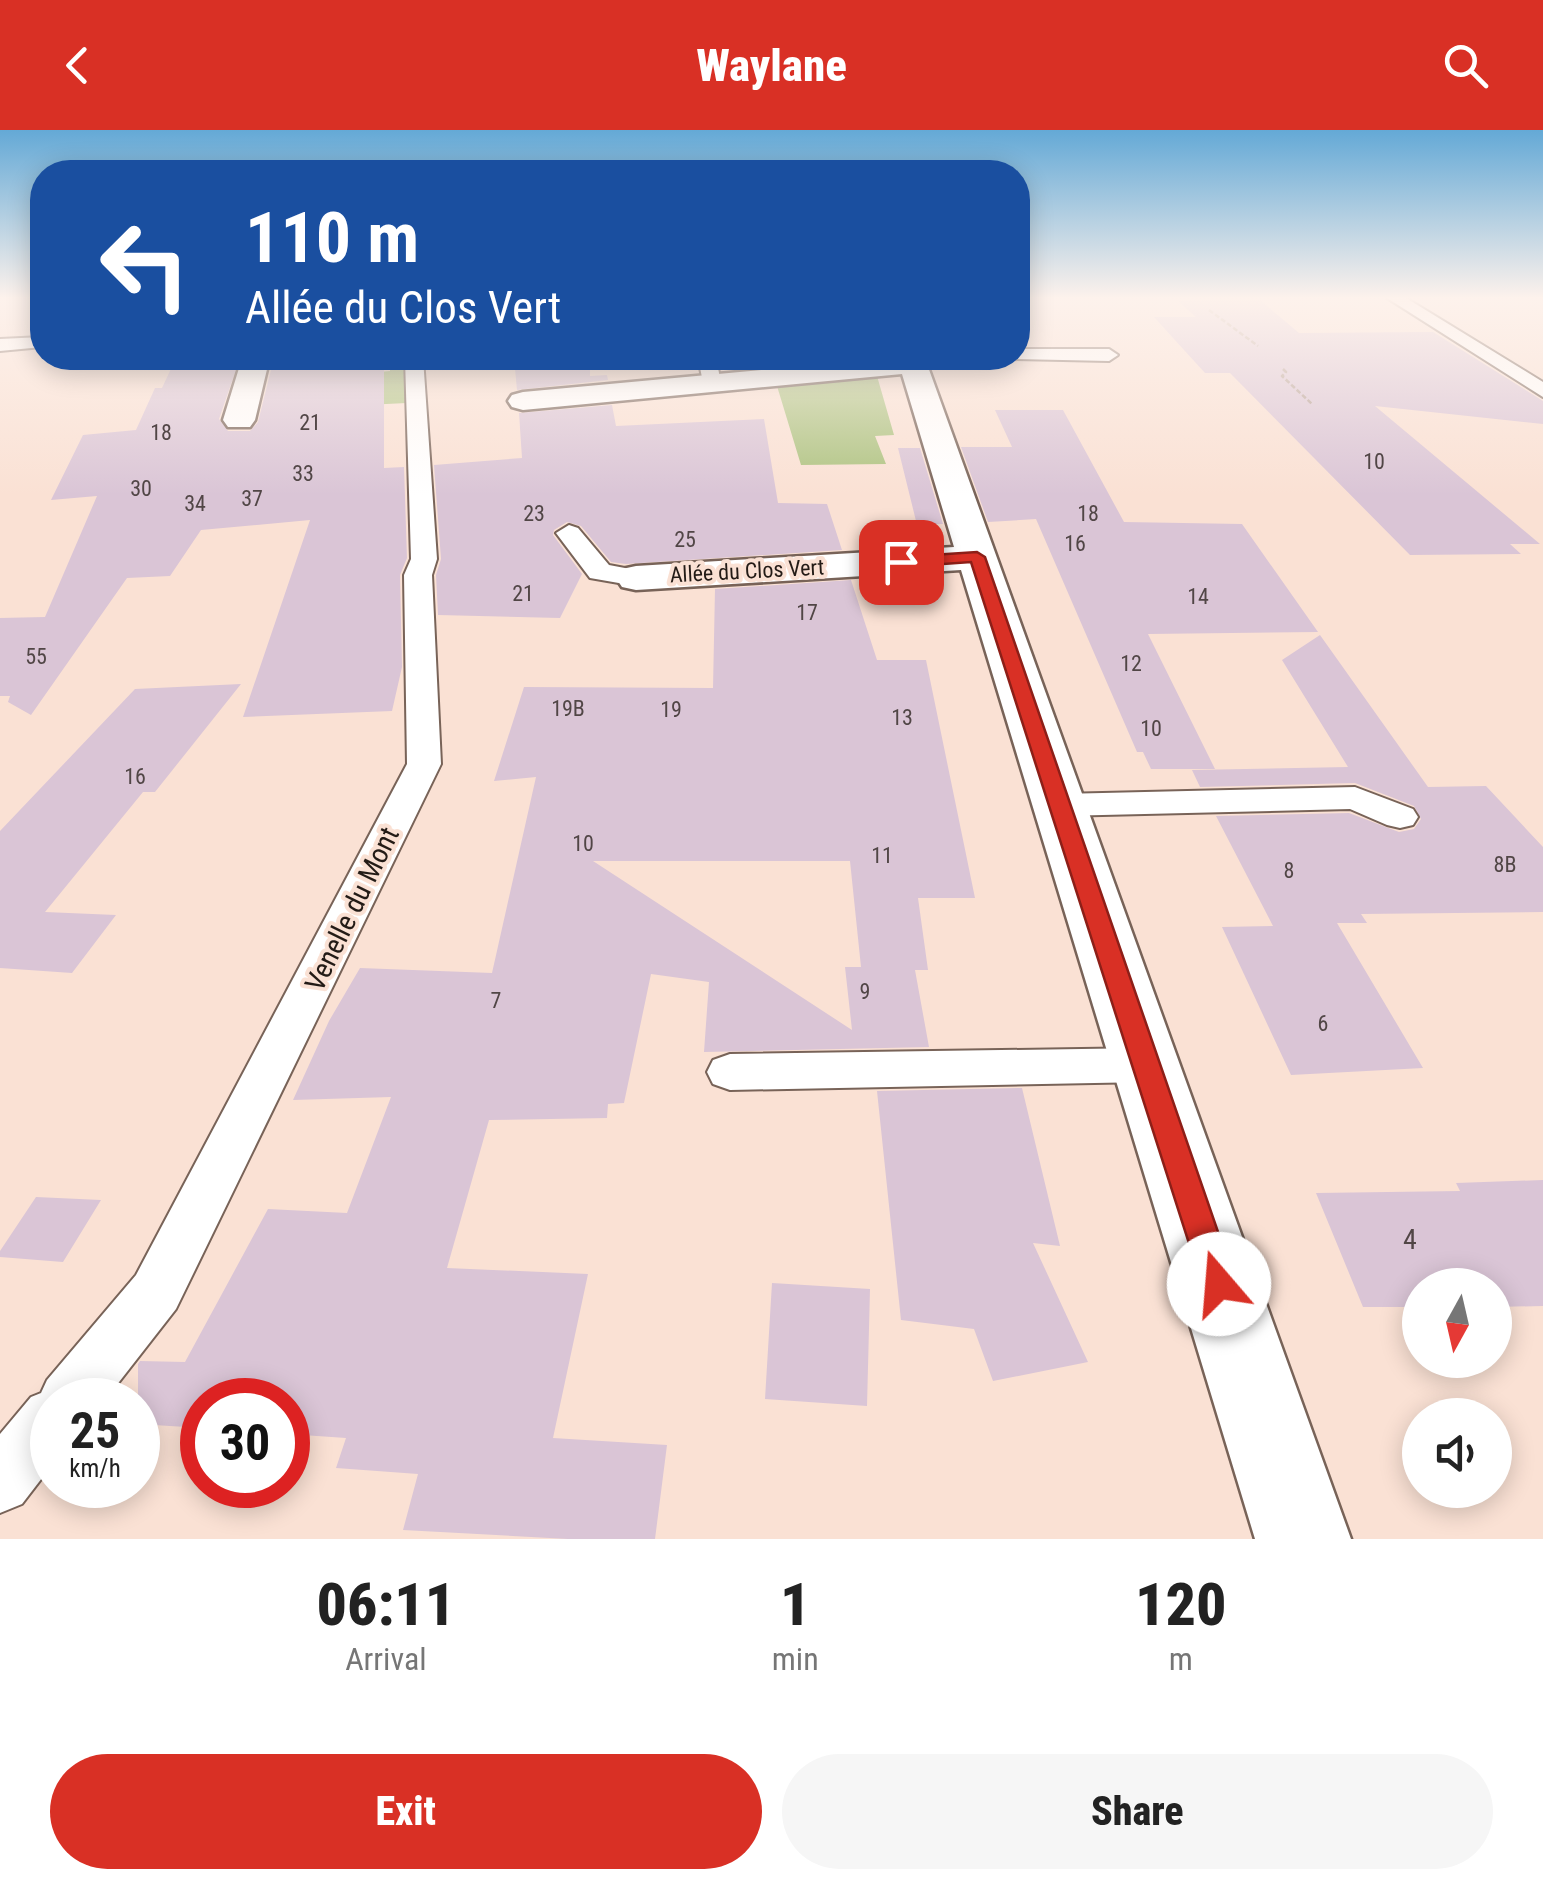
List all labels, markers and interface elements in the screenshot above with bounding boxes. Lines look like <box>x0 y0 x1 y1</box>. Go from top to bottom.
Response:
icon: back <box>50 38 105 93</box>
icon: search <box>1438 38 1493 93</box>
text: Waylane <box>696 39 847 92</box>
text: 110 m <box>245 197 419 279</box>
icon: left <box>80 200 210 330</box>
text: Allée du Clos Vert <box>245 281 561 334</box>
house number: 21 <box>299 410 321 435</box>
house number: 18 <box>150 420 172 445</box>
house number: 10 <box>1363 449 1385 474</box>
house number: 33 <box>292 461 314 486</box>
house number: 30 <box>130 476 152 501</box>
house number: 37 <box>241 486 263 511</box>
house number: 34 <box>184 491 206 516</box>
house number: 23 <box>523 501 545 526</box>
house number: 18 <box>1077 501 1099 526</box>
pin <box>859 520 944 605</box>
house number: 25 <box>674 527 696 552</box>
house number: 16 <box>1064 531 1086 556</box>
icon: arrive <box>874 535 929 590</box>
street label: Allée du Clos Vert <box>669 554 825 588</box>
house number: 21 <box>512 581 534 606</box>
house number: 14 <box>1187 584 1209 609</box>
house number: 17 <box>796 600 818 625</box>
house number: 55 <box>25 644 47 669</box>
house number: 12 <box>1120 651 1142 676</box>
house number: 19B <box>551 696 585 721</box>
house number: 19 <box>660 697 682 722</box>
house number: 13 <box>891 705 913 730</box>
house number: 10 <box>1140 716 1162 741</box>
house number: 16 <box>124 764 146 789</box>
street label: Venelle du Mont <box>298 822 406 996</box>
house number: 10 <box>572 831 594 856</box>
house number: 11 <box>871 843 893 868</box>
house number: 8B <box>1494 852 1516 877</box>
house number: 8 <box>1284 858 1294 883</box>
house number: 9 <box>860 979 870 1004</box>
house number: 7 <box>491 988 501 1013</box>
house number: 6 <box>1318 1011 1328 1036</box>
house number: 4 <box>1403 1223 1417 1256</box>
position arrow <box>1167 1232 1271 1336</box>
north arrow <box>1402 1268 1512 1378</box>
map controls <box>1402 1268 1512 1508</box>
speed limit sign: 30 <box>180 1378 310 1508</box>
button: sound <box>1402 1398 1512 1508</box>
text: 25 <box>70 1402 120 1460</box>
text: km/h <box>69 1454 121 1483</box>
text: 06:11 <box>316 1569 455 1640</box>
text: 1 <box>780 1569 810 1640</box>
text: 120 <box>1135 1569 1227 1640</box>
text: Arrival <box>345 1640 427 1678</box>
text: min <box>772 1640 819 1678</box>
text: m <box>1169 1640 1193 1678</box>
button: Exit <box>50 1754 762 1869</box>
button: Share <box>782 1754 1493 1869</box>

